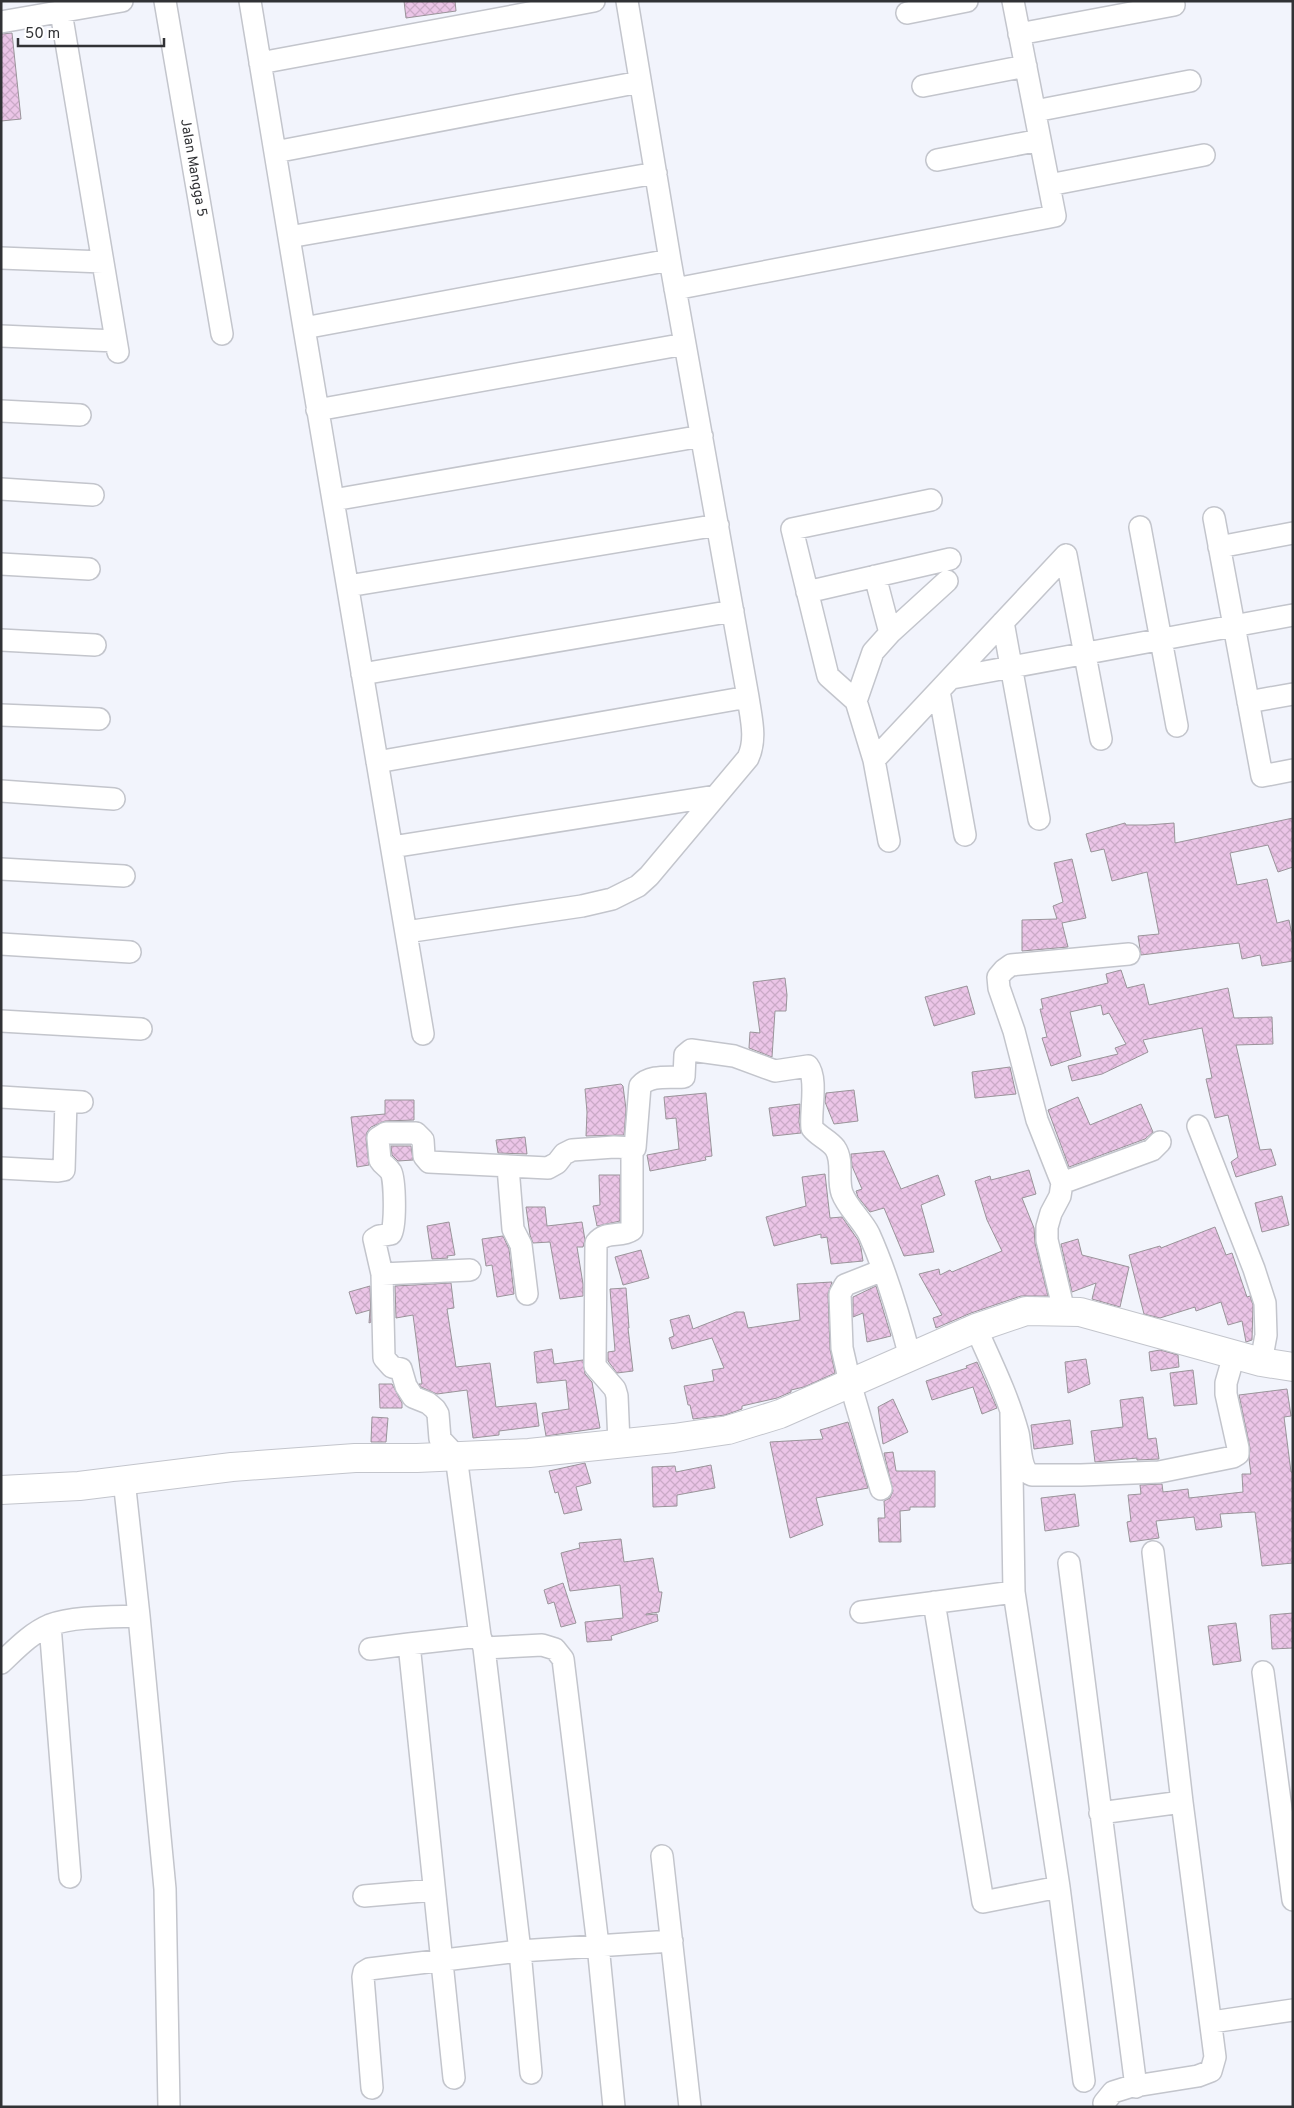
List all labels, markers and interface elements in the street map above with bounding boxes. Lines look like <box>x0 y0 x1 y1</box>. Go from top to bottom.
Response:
scale bar <box>18 15 164 47</box>
text: 50 m <box>25 25 60 44</box>
street label: Jalan Mangga 5 <box>176 118 210 218</box>

